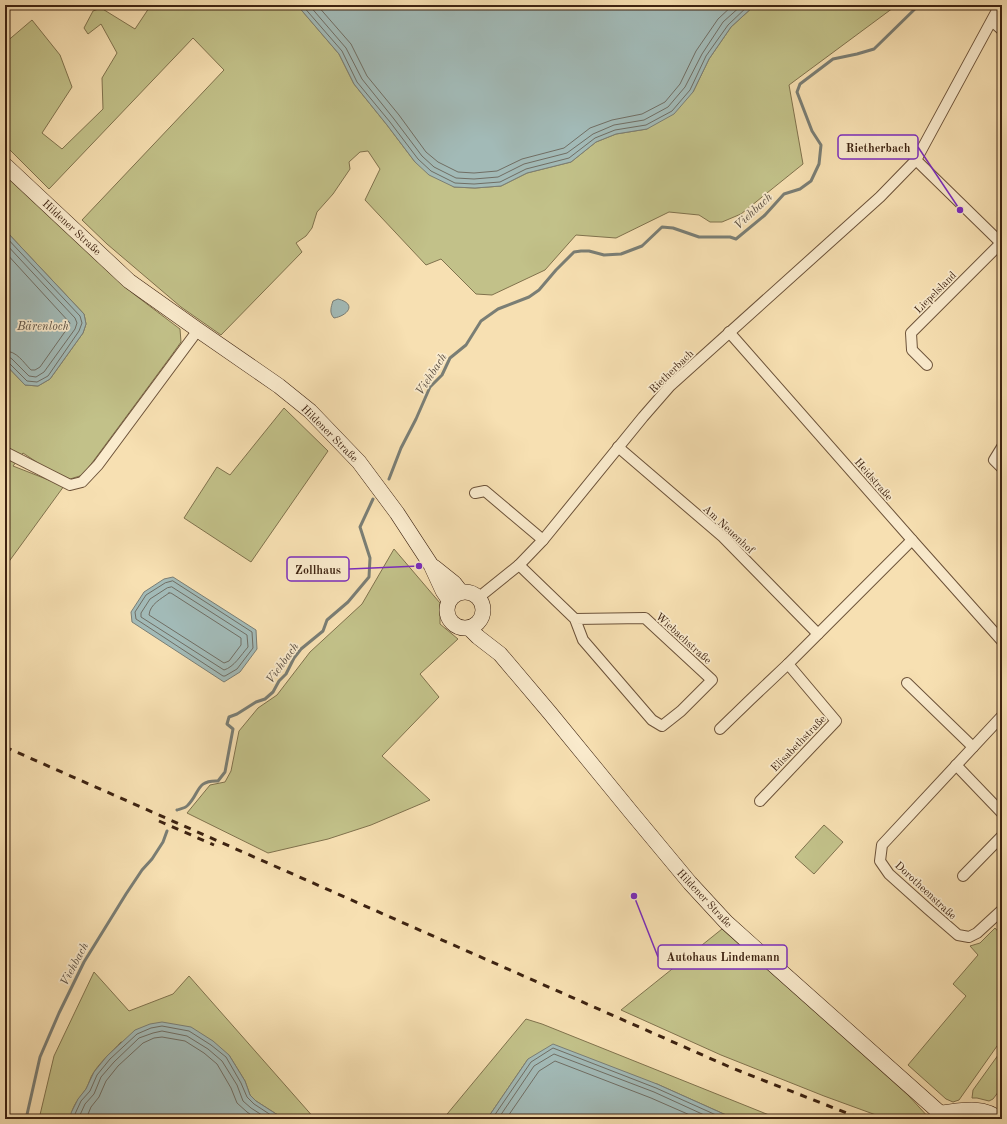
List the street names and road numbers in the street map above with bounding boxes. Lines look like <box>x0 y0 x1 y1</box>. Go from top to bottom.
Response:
street label: Hildener Straße <box>40 198 102 258</box>
street label: Liepelsland <box>913 270 959 316</box>
street label: Rietherbach <box>648 348 696 396</box>
street label: Hildener Straße <box>298 403 360 465</box>
street label: Heidstraße <box>852 457 894 503</box>
street label: Am Neuenhof <box>700 504 756 557</box>
street label: Wiebachstraße <box>653 611 713 667</box>
street label: Elisabethstraße <box>770 714 829 774</box>
street label: Dorotheenstraße <box>892 860 958 922</box>
street label: Hildener Straße <box>674 868 734 930</box>

